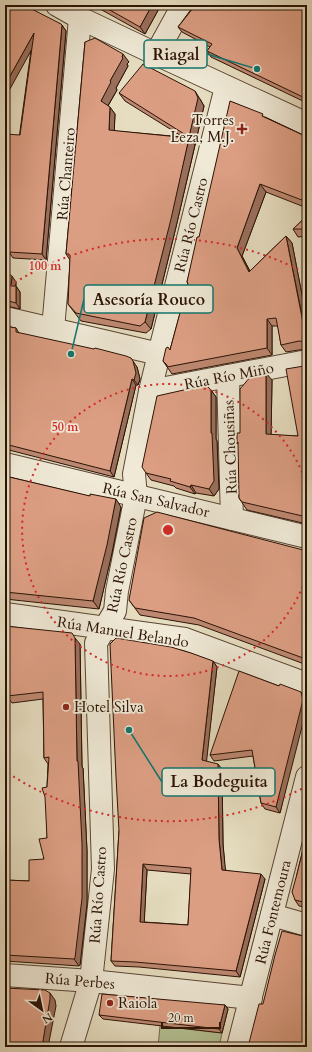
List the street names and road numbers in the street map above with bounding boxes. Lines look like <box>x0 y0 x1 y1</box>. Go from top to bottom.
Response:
street label: Rúa Chanteiro <box>52 127 80 221</box>
street label: Rúa Río Castro <box>170 175 212 275</box>
street label: Rúa Río Miño <box>182 358 276 394</box>
street label: Rúa Chousiñas <box>218 399 242 495</box>
street label: Rúa San Salvador <box>101 478 212 522</box>
street label: Rúa Río Castro <box>102 515 142 615</box>
street label: Rúa Manuel Belando <box>56 612 190 652</box>
street label: Rúa Río Castro <box>85 846 111 944</box>
street label: Rúa Fontemoura <box>250 857 296 966</box>
street label: Rúa Perbes <box>44 968 116 994</box>

